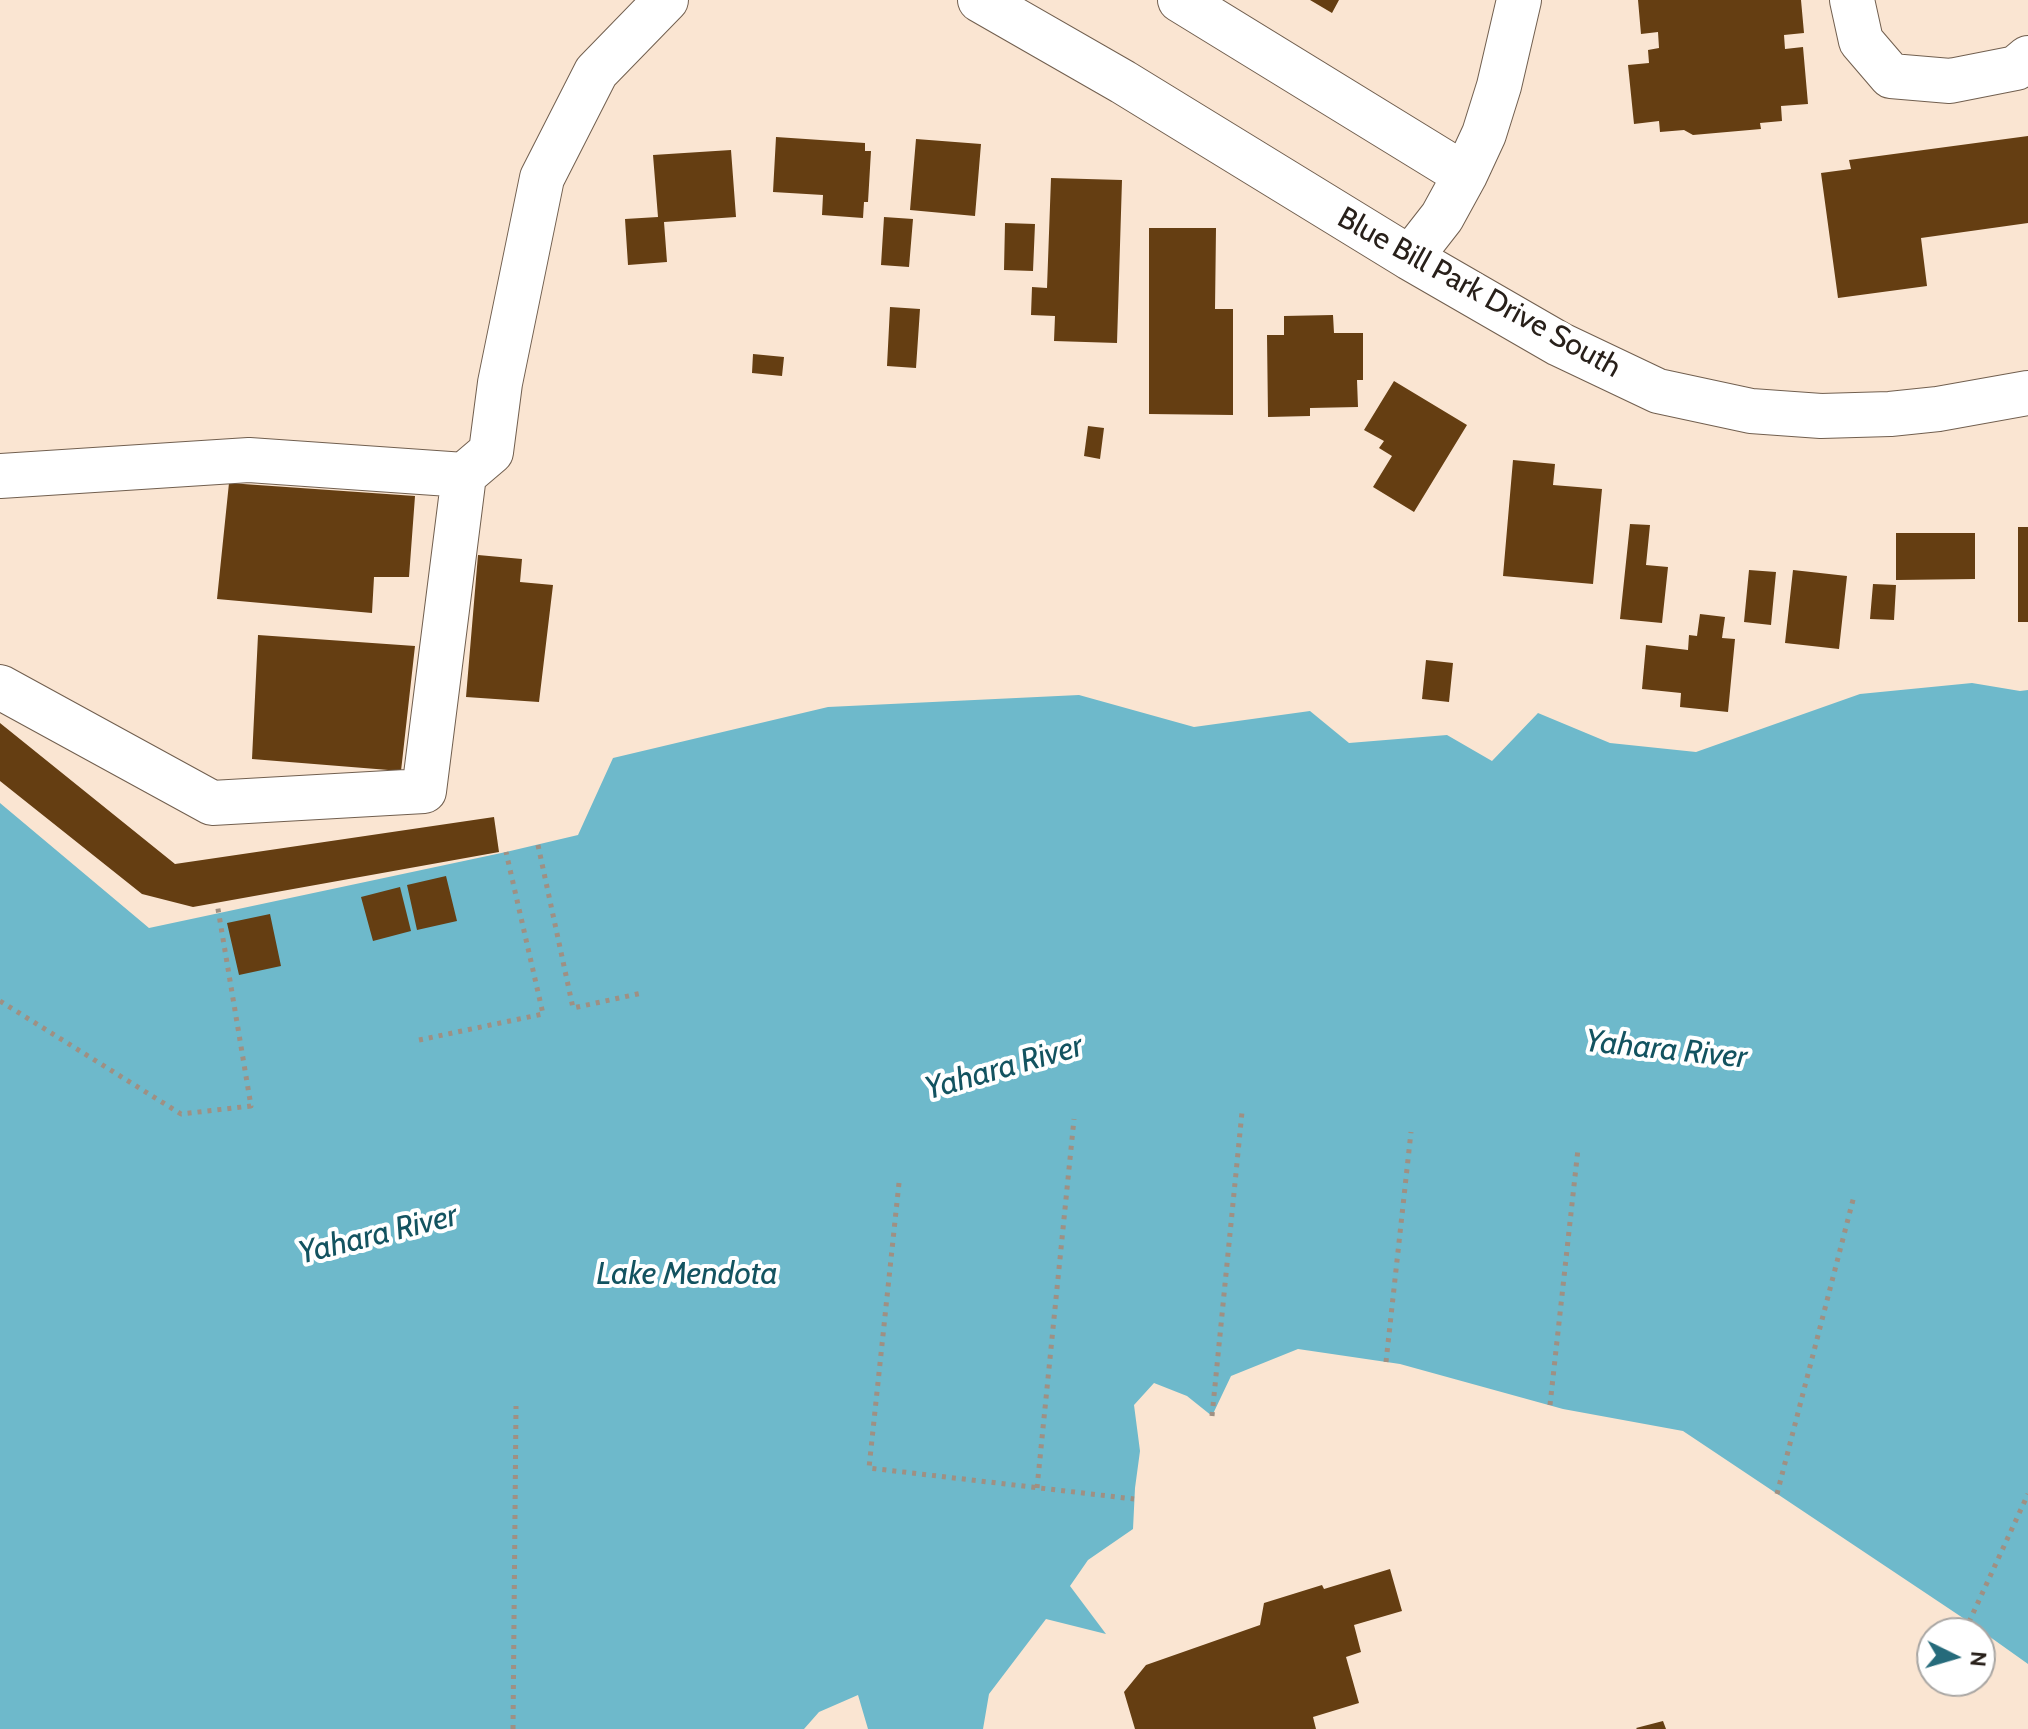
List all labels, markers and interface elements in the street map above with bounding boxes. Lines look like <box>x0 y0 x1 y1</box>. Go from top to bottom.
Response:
street label: Blue Bill Park Drive South <box>1331 200 1627 386</box>
water label: Yahara River <box>1583 1022 1749 1078</box>
water label: Yahara River <box>921 1027 1087 1109</box>
water label: Yahara River <box>294 1197 462 1273</box>
water label: Lake Mendota <box>596 1256 778 1294</box>
north arrow <box>1916 1617 1996 1697</box>
text: N <box>1964 1650 1993 1668</box>

